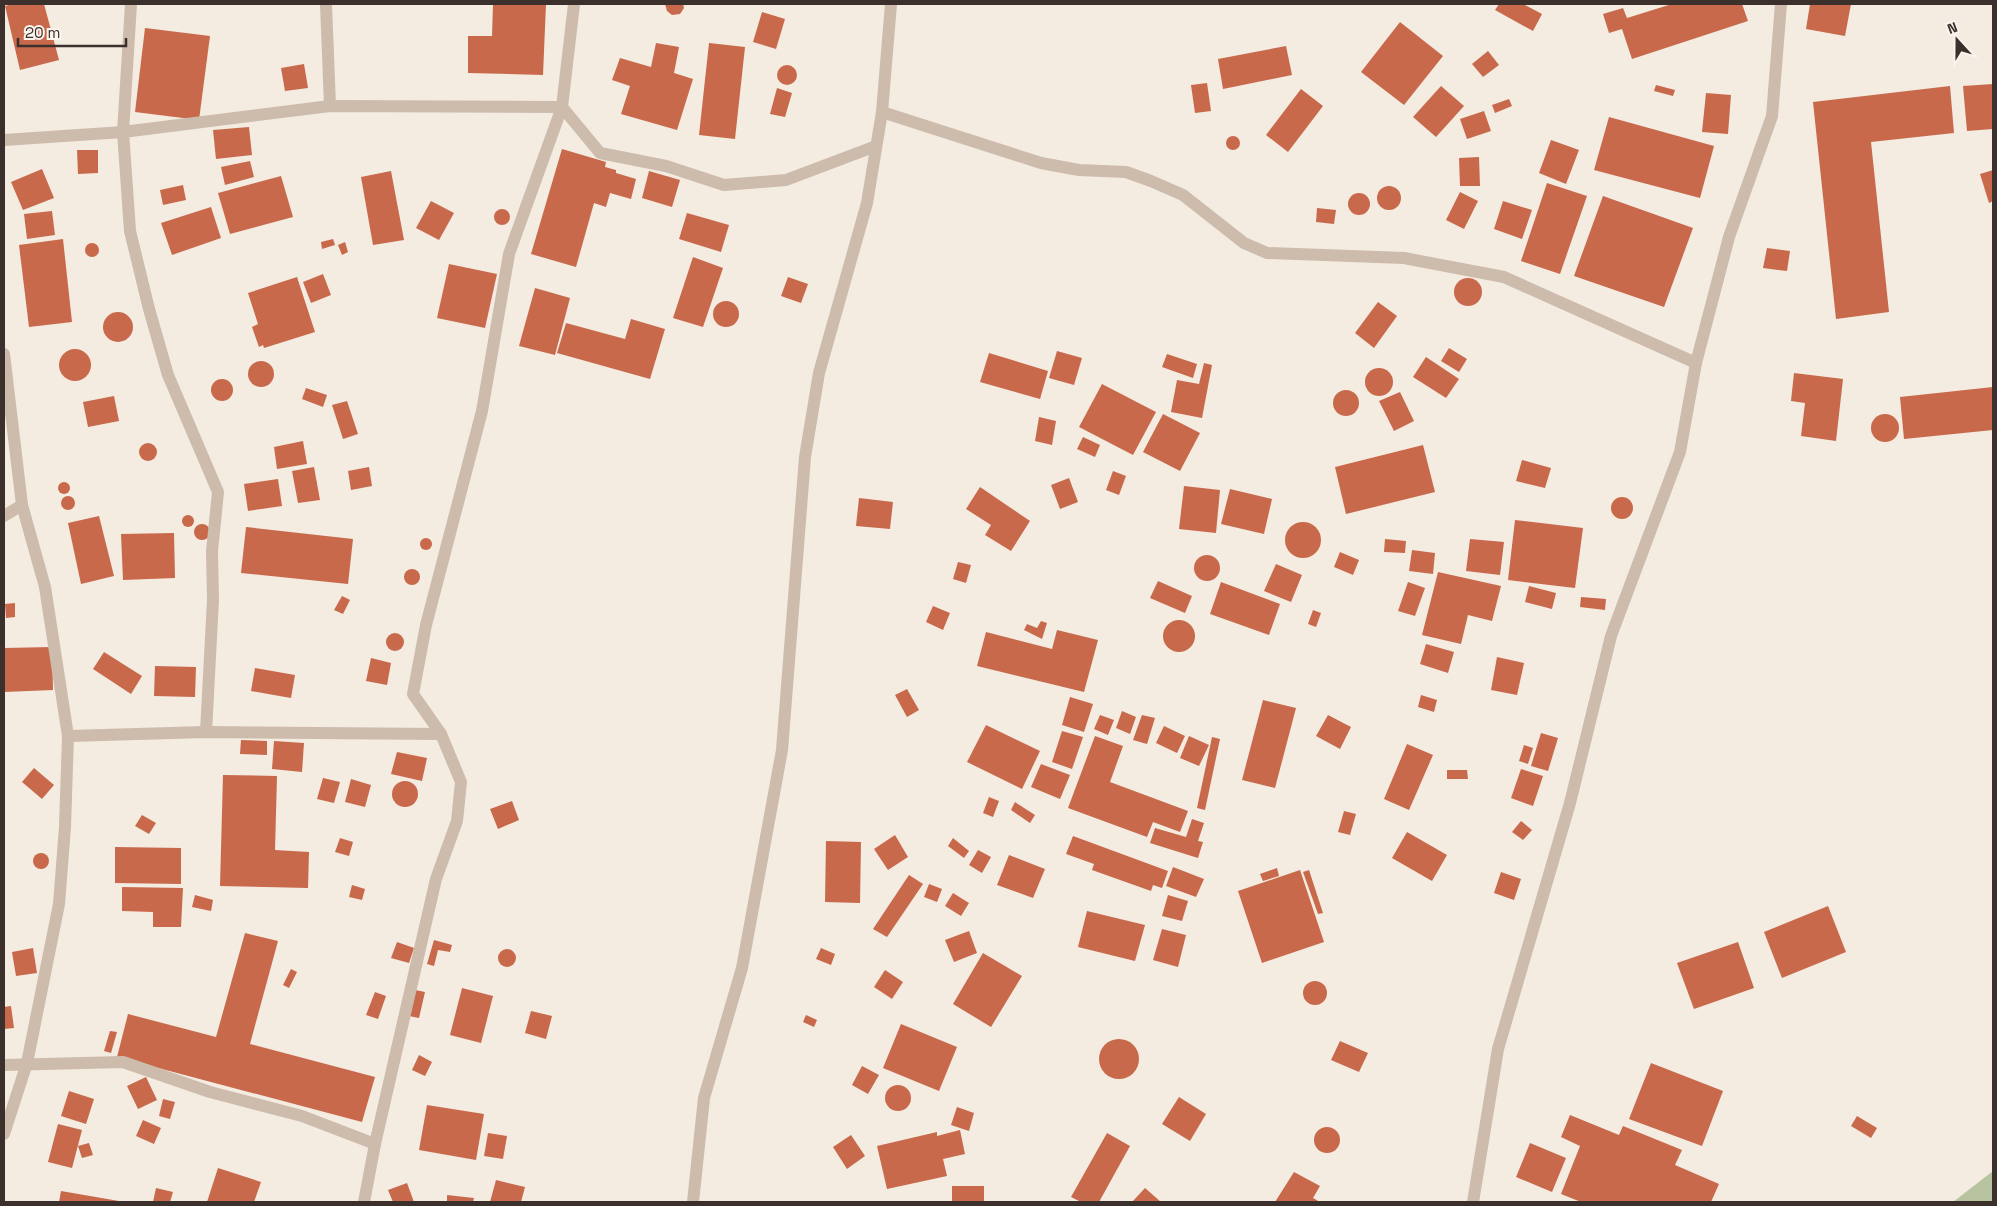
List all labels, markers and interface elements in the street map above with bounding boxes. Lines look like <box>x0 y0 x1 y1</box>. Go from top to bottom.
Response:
scale bar <box>18 15 125 47</box>
north arrow <box>1932 15 1982 65</box>
text: N <box>1945 18 1960 38</box>
text: 20 m <box>25 23 60 42</box>

